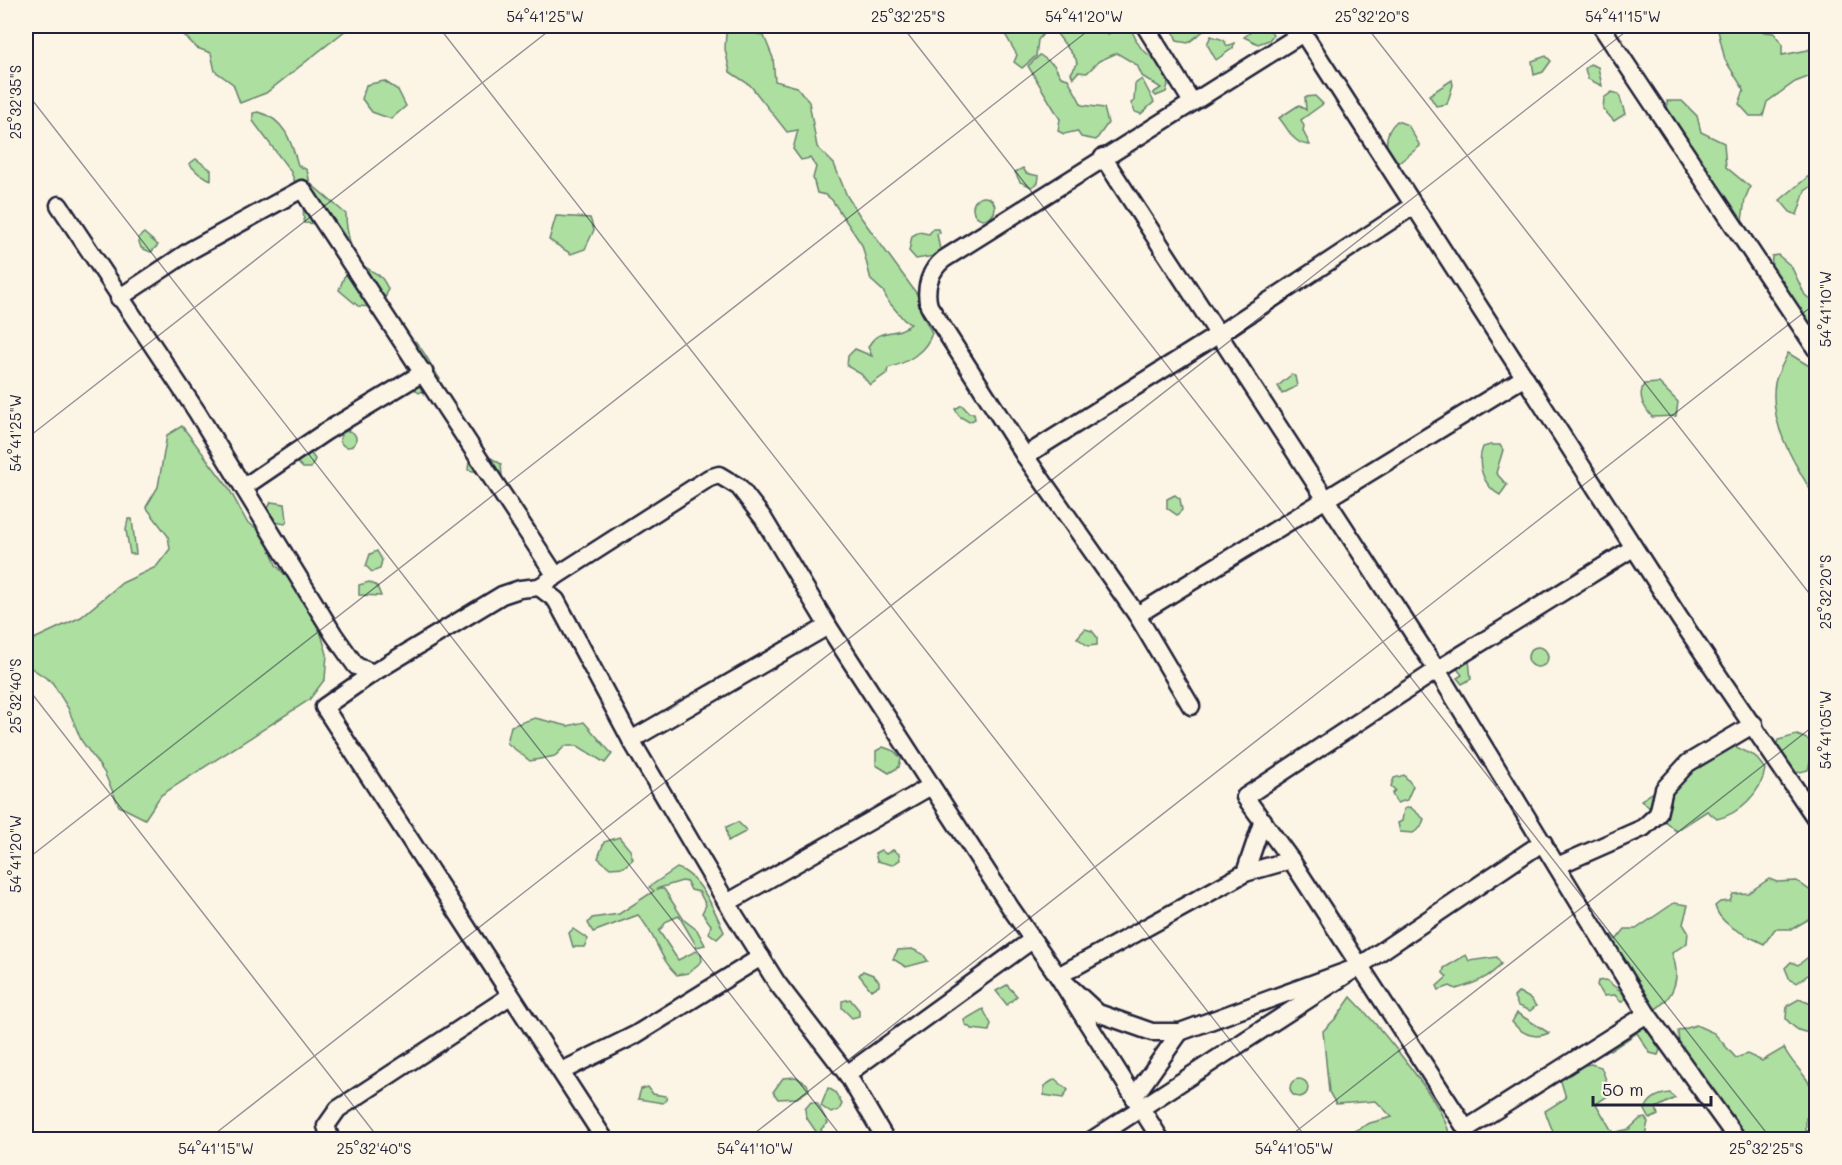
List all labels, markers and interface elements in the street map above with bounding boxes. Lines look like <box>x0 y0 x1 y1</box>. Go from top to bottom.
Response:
text: 54°41'25"W <box>506 6 584 26</box>
text: 25°32'25"S <box>871 6 945 26</box>
text: 54°41'20"W <box>1045 6 1123 26</box>
text: 25°32'20"S <box>1335 6 1409 26</box>
text: 54°41'15"W <box>1585 6 1661 26</box>
text: 25°32'35"S <box>5 65 25 139</box>
text: 54°41'10"W <box>1815 271 1835 347</box>
text: 54°41'25"W <box>5 394 25 472</box>
text: 25°32'20"S <box>1815 555 1835 629</box>
text: 25°32'40"S <box>5 658 25 734</box>
text: 54°41'05"W <box>1815 691 1835 769</box>
text: 54°41'20"W <box>5 815 25 893</box>
scale bar <box>1593 1069 1712 1107</box>
text: 50 m <box>1602 1077 1644 1101</box>
text: 54°41'15"W <box>178 1138 254 1158</box>
text: 25°32'40"S <box>336 1138 412 1158</box>
text: 54°41'10"W <box>717 1138 793 1158</box>
text: 54°41'05"W <box>1255 1138 1333 1158</box>
text: 25°32'25"S <box>1729 1138 1803 1158</box>

